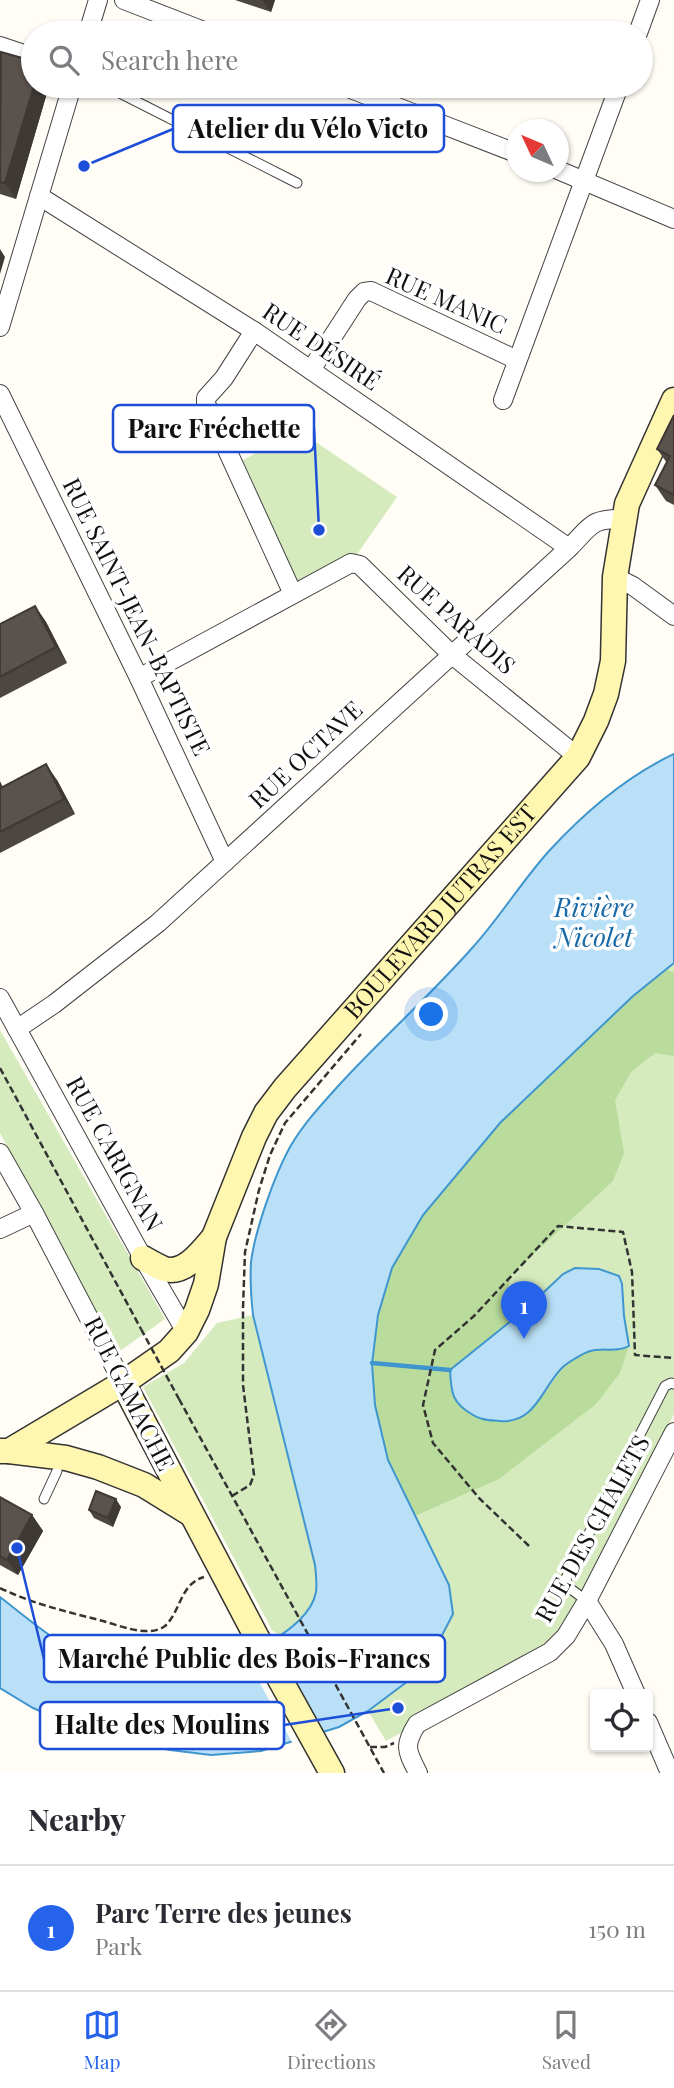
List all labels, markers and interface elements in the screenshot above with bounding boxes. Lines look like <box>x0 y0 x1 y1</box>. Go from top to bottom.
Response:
search box <box>21 21 653 98</box>
icon: search <box>45 41 83 79</box>
text: Search here <box>101 42 238 77</box>
callout: Atelier du Vélo Victo <box>173 105 444 152</box>
text: Atelier du Vélo Victo <box>187 110 428 145</box>
north arrow <box>506 119 569 182</box>
street label: RUE MANIC <box>381 258 512 340</box>
street label: RUE DÉSIRÉ <box>257 294 387 396</box>
callout: Parc Fréchette <box>113 405 314 452</box>
text: Parc Fréchette <box>127 410 301 445</box>
street label: RUE SAINT-JEAN-BAPTISTE <box>57 472 219 760</box>
street label: RUE PARADIS <box>391 557 523 680</box>
street label: RUE OCTAVE <box>241 693 368 814</box>
street label: BOULEVARD JUTRAS EST <box>336 797 543 1025</box>
water label: Rivière Nicolet <box>553 889 634 954</box>
your location <box>414 997 448 1031</box>
street label: RUE CARIGNAN <box>60 1070 172 1236</box>
pin: 1 <box>501 1281 547 1339</box>
street label: RUE GAMACHE <box>78 1311 183 1476</box>
street label: RUE DES CHALETS <box>527 1429 656 1627</box>
callout: Marché Public des Bois-Francs <box>44 1635 445 1682</box>
text: Marché Public des Bois-Francs <box>58 1640 430 1675</box>
map controls <box>590 1689 653 1752</box>
button: locate <box>590 1689 653 1752</box>
callout: Halte des Moulins <box>40 1702 284 1749</box>
text: Halte des Moulins <box>54 1706 270 1741</box>
text: Nearby <box>28 1799 126 1839</box>
text: Parc Terre des jeunes <box>95 1895 352 1930</box>
text: 1 <box>47 1913 55 1944</box>
text: 150 m <box>588 1913 646 1944</box>
text: Park <box>95 1930 142 1961</box>
tab: Map <box>83 2006 121 2074</box>
tab: Directions <box>287 2006 376 2074</box>
tab: Saved <box>542 2006 591 2074</box>

